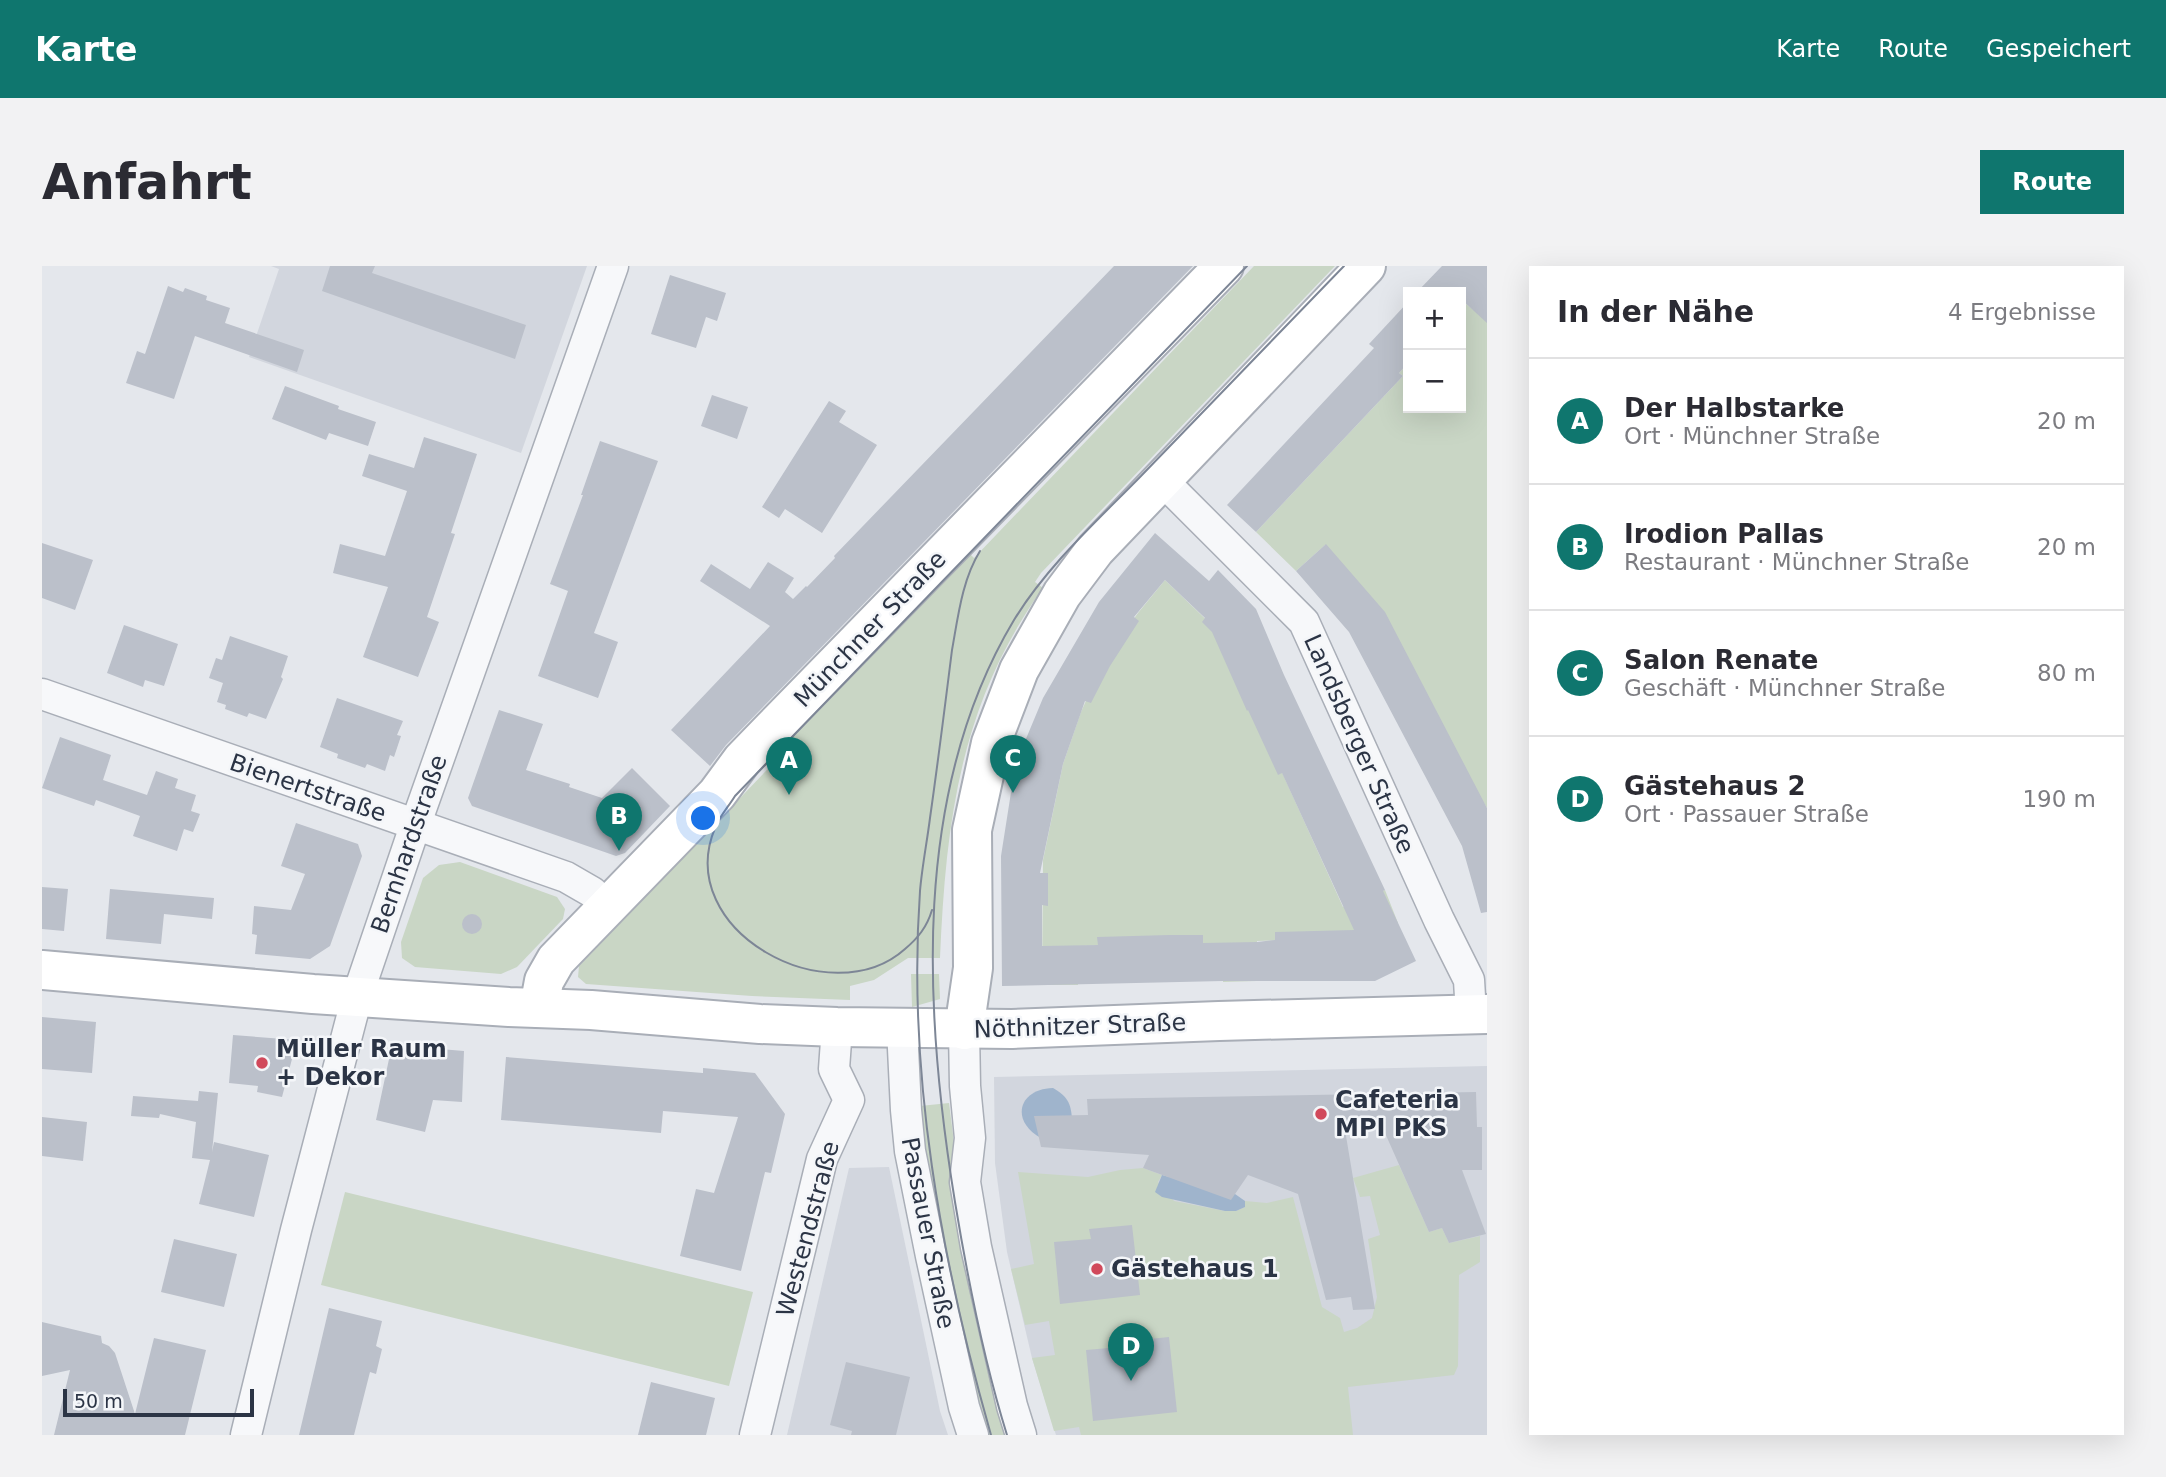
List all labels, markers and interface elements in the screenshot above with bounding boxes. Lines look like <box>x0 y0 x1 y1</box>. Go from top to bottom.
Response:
text: Karte <box>35 30 137 69</box>
text: Karte <box>1776 35 1840 63</box>
text: Route <box>1878 35 1948 63</box>
text: Gespeichert <box>1986 35 2131 63</box>
button: Route <box>1980 150 2124 214</box>
text: Anfahrt <box>42 154 252 211</box>
map controls <box>1403 287 1466 413</box>
button: + <box>1403 287 1466 350</box>
text: In der Nähe <box>1557 294 1754 329</box>
text: 4 Ergebnisse <box>1948 299 2096 325</box>
button: − <box>1403 350 1466 413</box>
text: Der Halbstarke <box>1624 393 1844 423</box>
text: A <box>1571 408 1589 434</box>
text: 20 m <box>2037 408 2096 434</box>
text: Ort · Münchner Straße <box>1624 423 1880 449</box>
text: Irodion Pallas <box>1624 519 1824 549</box>
text: B <box>1571 534 1589 560</box>
text: 20 m <box>2037 534 2096 560</box>
street label: Münchner Straße <box>788 545 952 713</box>
text: Restaurant · Münchner Straße <box>1624 549 1969 575</box>
street label: Landsberger Straße <box>1298 630 1420 858</box>
text: Salon Renate <box>1624 645 1818 675</box>
text: C <box>1572 660 1588 686</box>
text: 80 m <box>2037 660 2096 686</box>
text: Geschäft · Münchner Straße <box>1624 675 1945 701</box>
pin: C <box>990 735 1036 793</box>
pin: A <box>766 737 812 795</box>
street label: Bienertstraße <box>226 748 390 828</box>
street label: Bernhardstraße <box>365 751 453 937</box>
text: Gästehaus 2 <box>1624 771 1806 801</box>
text: D <box>1570 786 1590 812</box>
text: 190 m <box>2022 786 2096 812</box>
pin: B <box>596 793 642 851</box>
your location <box>686 801 720 835</box>
text: Ort · Passauer Straße <box>1624 801 1869 827</box>
street label: Nöthnitzer Straße <box>973 1008 1187 1044</box>
place label: Müller Raum + Dekor <box>276 1035 447 1091</box>
marker: Müller Raum + Dekor <box>254 1055 270 1071</box>
place label: Cafeteria MPI PKS <box>1335 1086 1460 1142</box>
marker: Cafeteria MPI PKS <box>1313 1106 1329 1122</box>
street label: Passauer Straße <box>896 1135 960 1331</box>
street label: Westendstraße <box>771 1138 845 1320</box>
place label: Gästehaus 1 <box>1111 1255 1279 1283</box>
marker: Gästehaus 1 <box>1089 1261 1105 1277</box>
pin: D <box>1108 1323 1154 1381</box>
scale bar <box>63 1386 254 1418</box>
text: 50 m <box>74 1390 123 1412</box>

